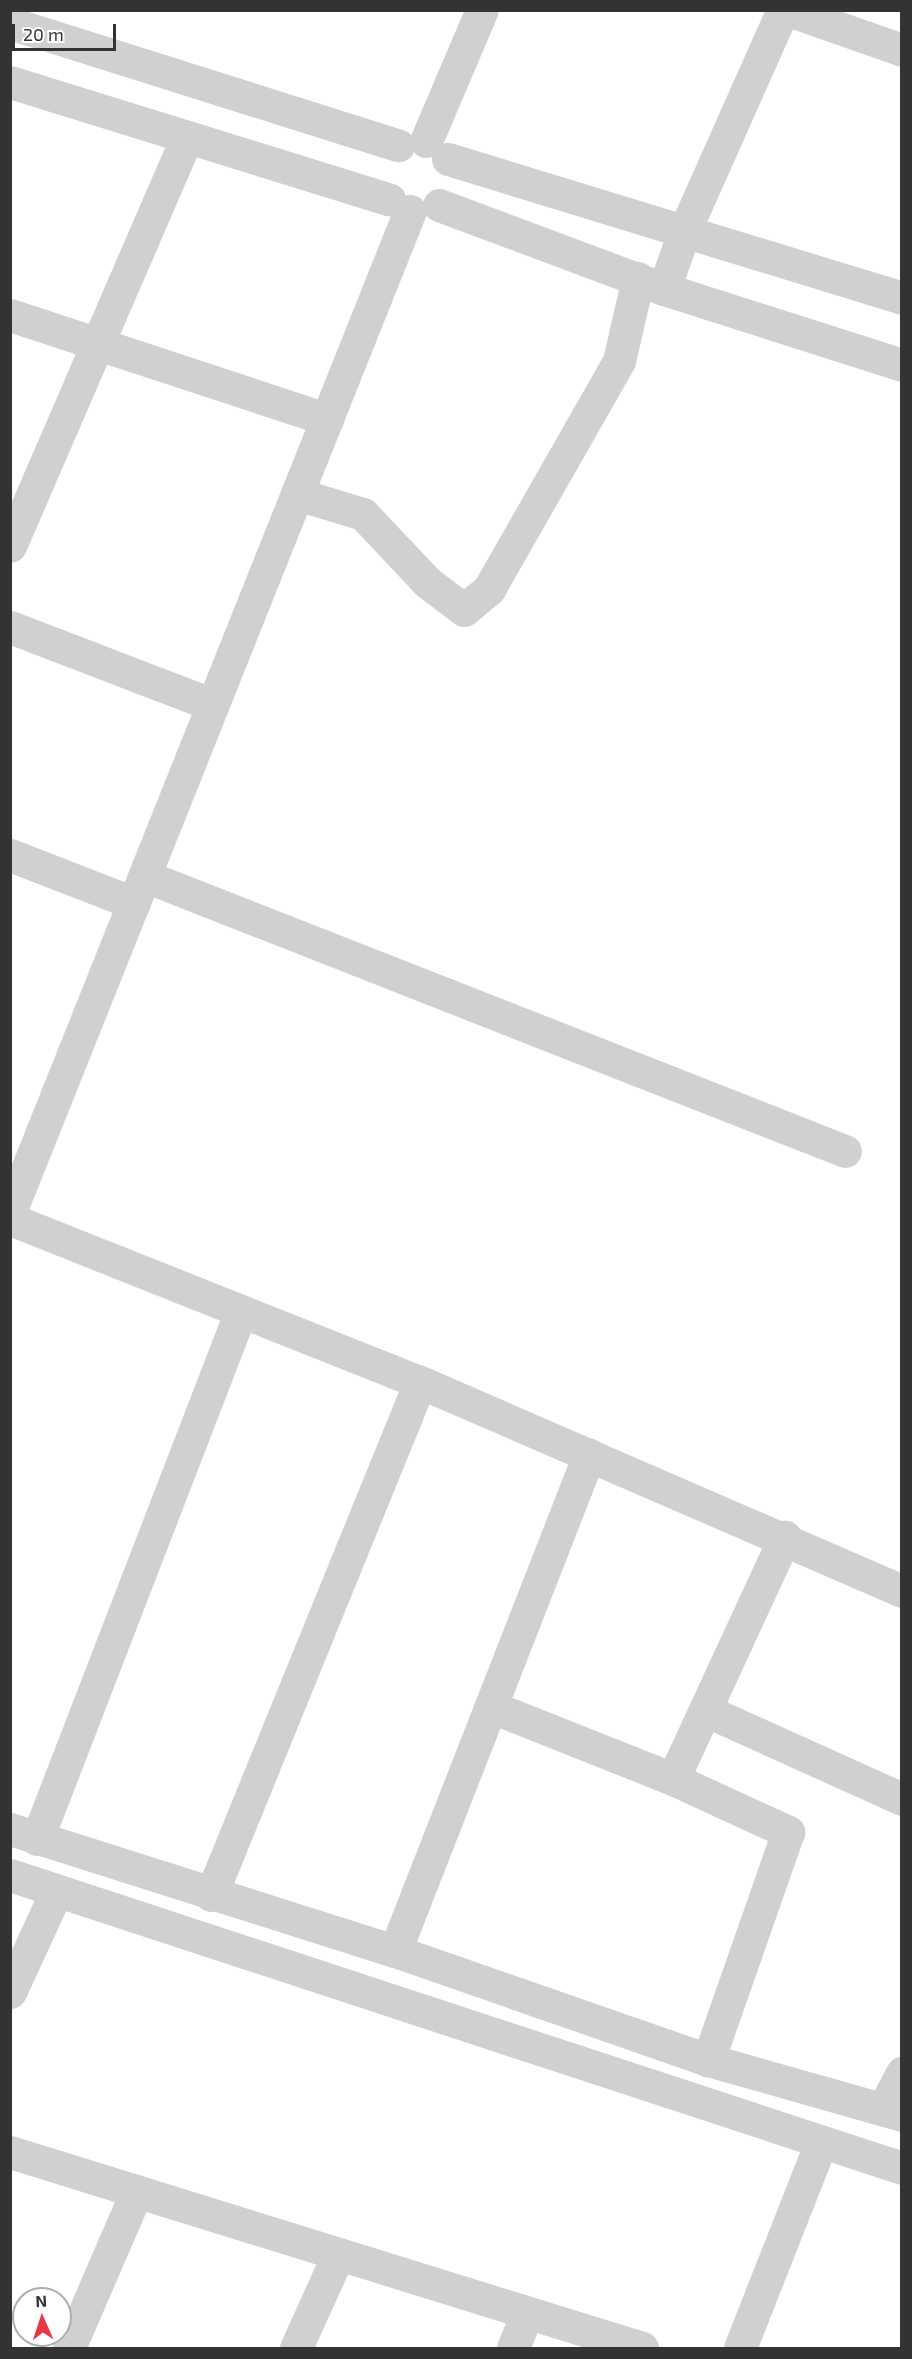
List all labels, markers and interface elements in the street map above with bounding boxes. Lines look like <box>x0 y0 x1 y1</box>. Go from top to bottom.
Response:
scale bar <box>15 12 118 50</box>
text: 20 m <box>23 23 64 45</box>
north arrow <box>12 2287 72 2347</box>
text: N <box>35 2291 47 2310</box>

